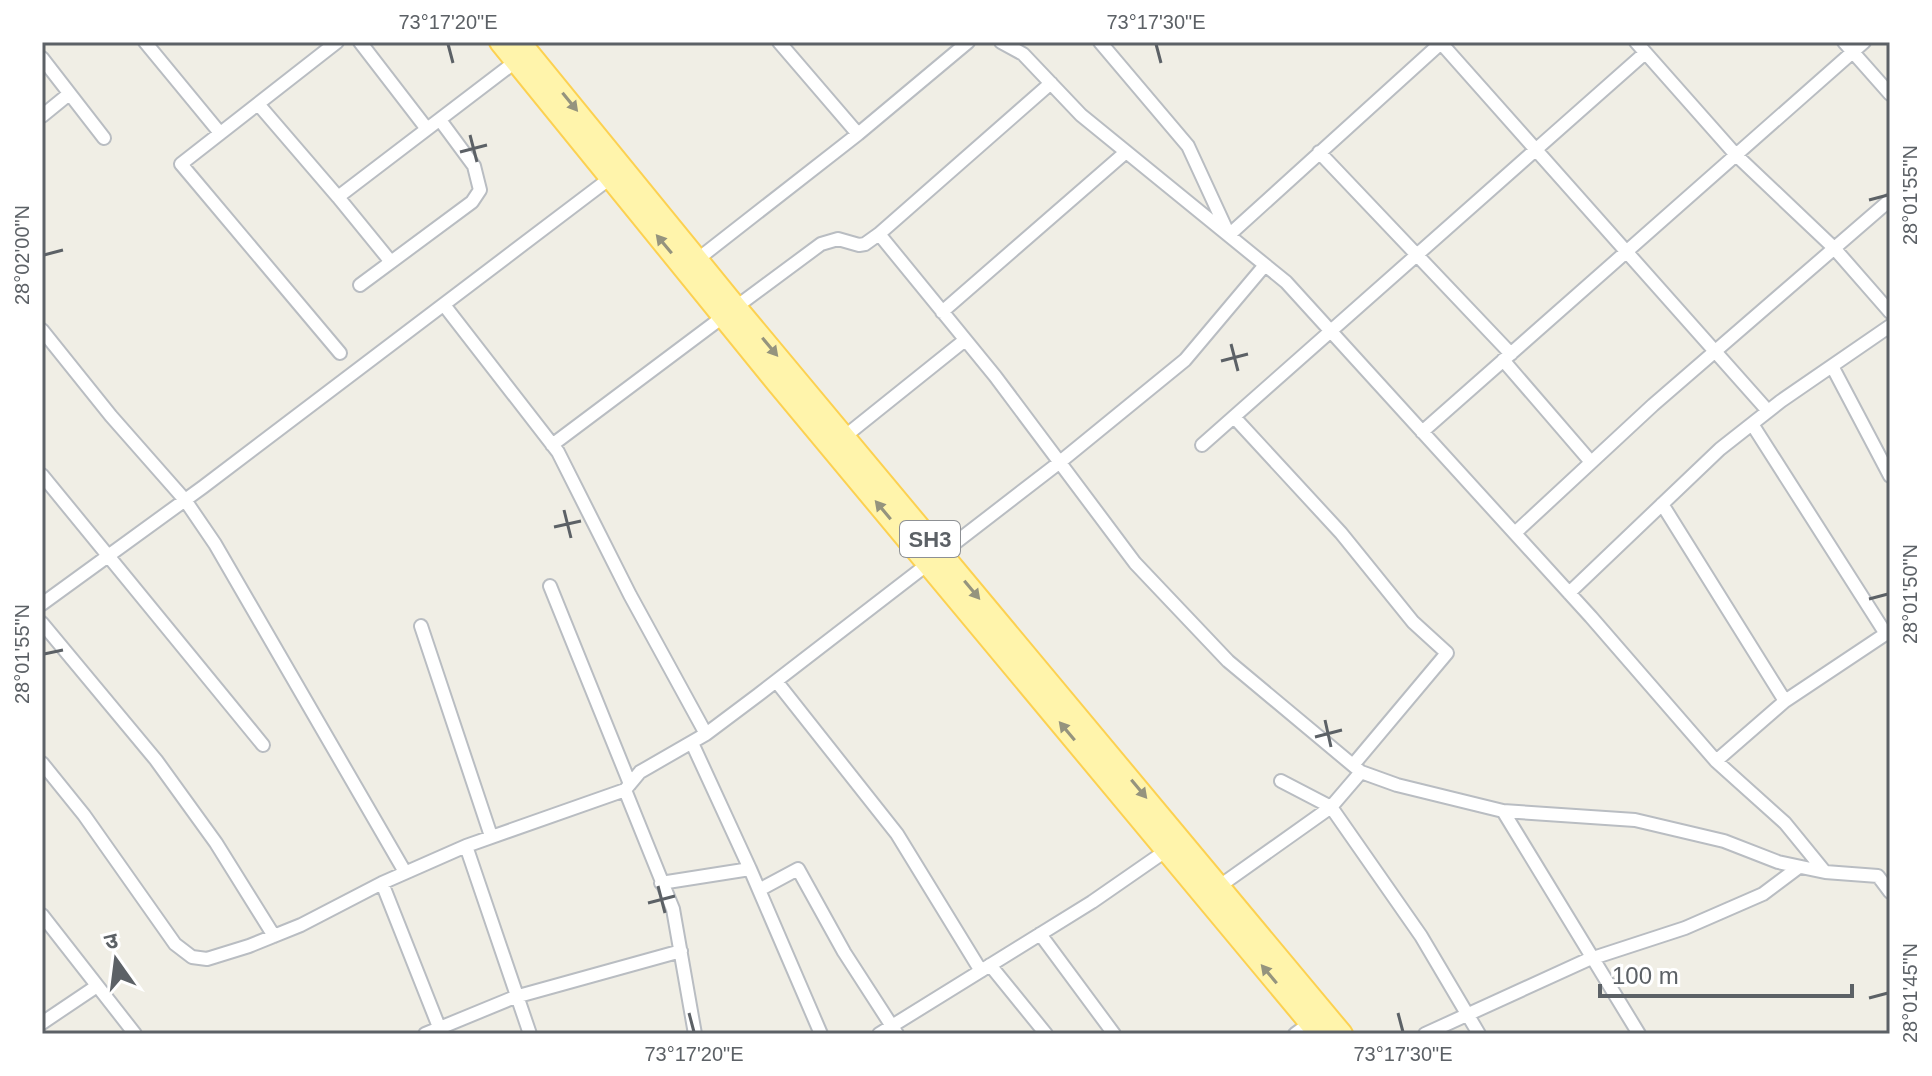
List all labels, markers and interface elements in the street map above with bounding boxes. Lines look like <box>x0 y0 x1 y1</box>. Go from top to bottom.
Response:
text: 73°17'20"E <box>399 11 498 33</box>
text: 73°17'30"E <box>1107 11 1206 33</box>
one-way arrow <box>561 92 578 113</box>
text: 28°01'55"N <box>1899 145 1921 245</box>
text: 28°02'00"N <box>11 205 33 305</box>
one-way arrow <box>656 235 673 255</box>
one-way arrow <box>761 337 778 357</box>
one-way arrow <box>875 500 892 520</box>
road number: SH3 <box>900 521 960 557</box>
text: 28°01'50"N <box>1899 544 1921 644</box>
one-way arrow <box>963 580 980 600</box>
text: 28°01'55"N <box>11 604 33 704</box>
one-way arrow <box>1059 721 1076 741</box>
one-way arrow <box>1130 779 1147 799</box>
north arrow <box>76 920 156 1000</box>
text: उ <box>102 927 122 955</box>
text: 28°01'45"N <box>1899 943 1921 1043</box>
scale bar <box>1600 948 1852 998</box>
text: 100 m <box>1612 962 1679 989</box>
one-way arrow <box>1261 964 1278 984</box>
text: 73°17'20"E <box>645 1043 744 1065</box>
text: 73°17'30"E <box>1354 1043 1453 1065</box>

